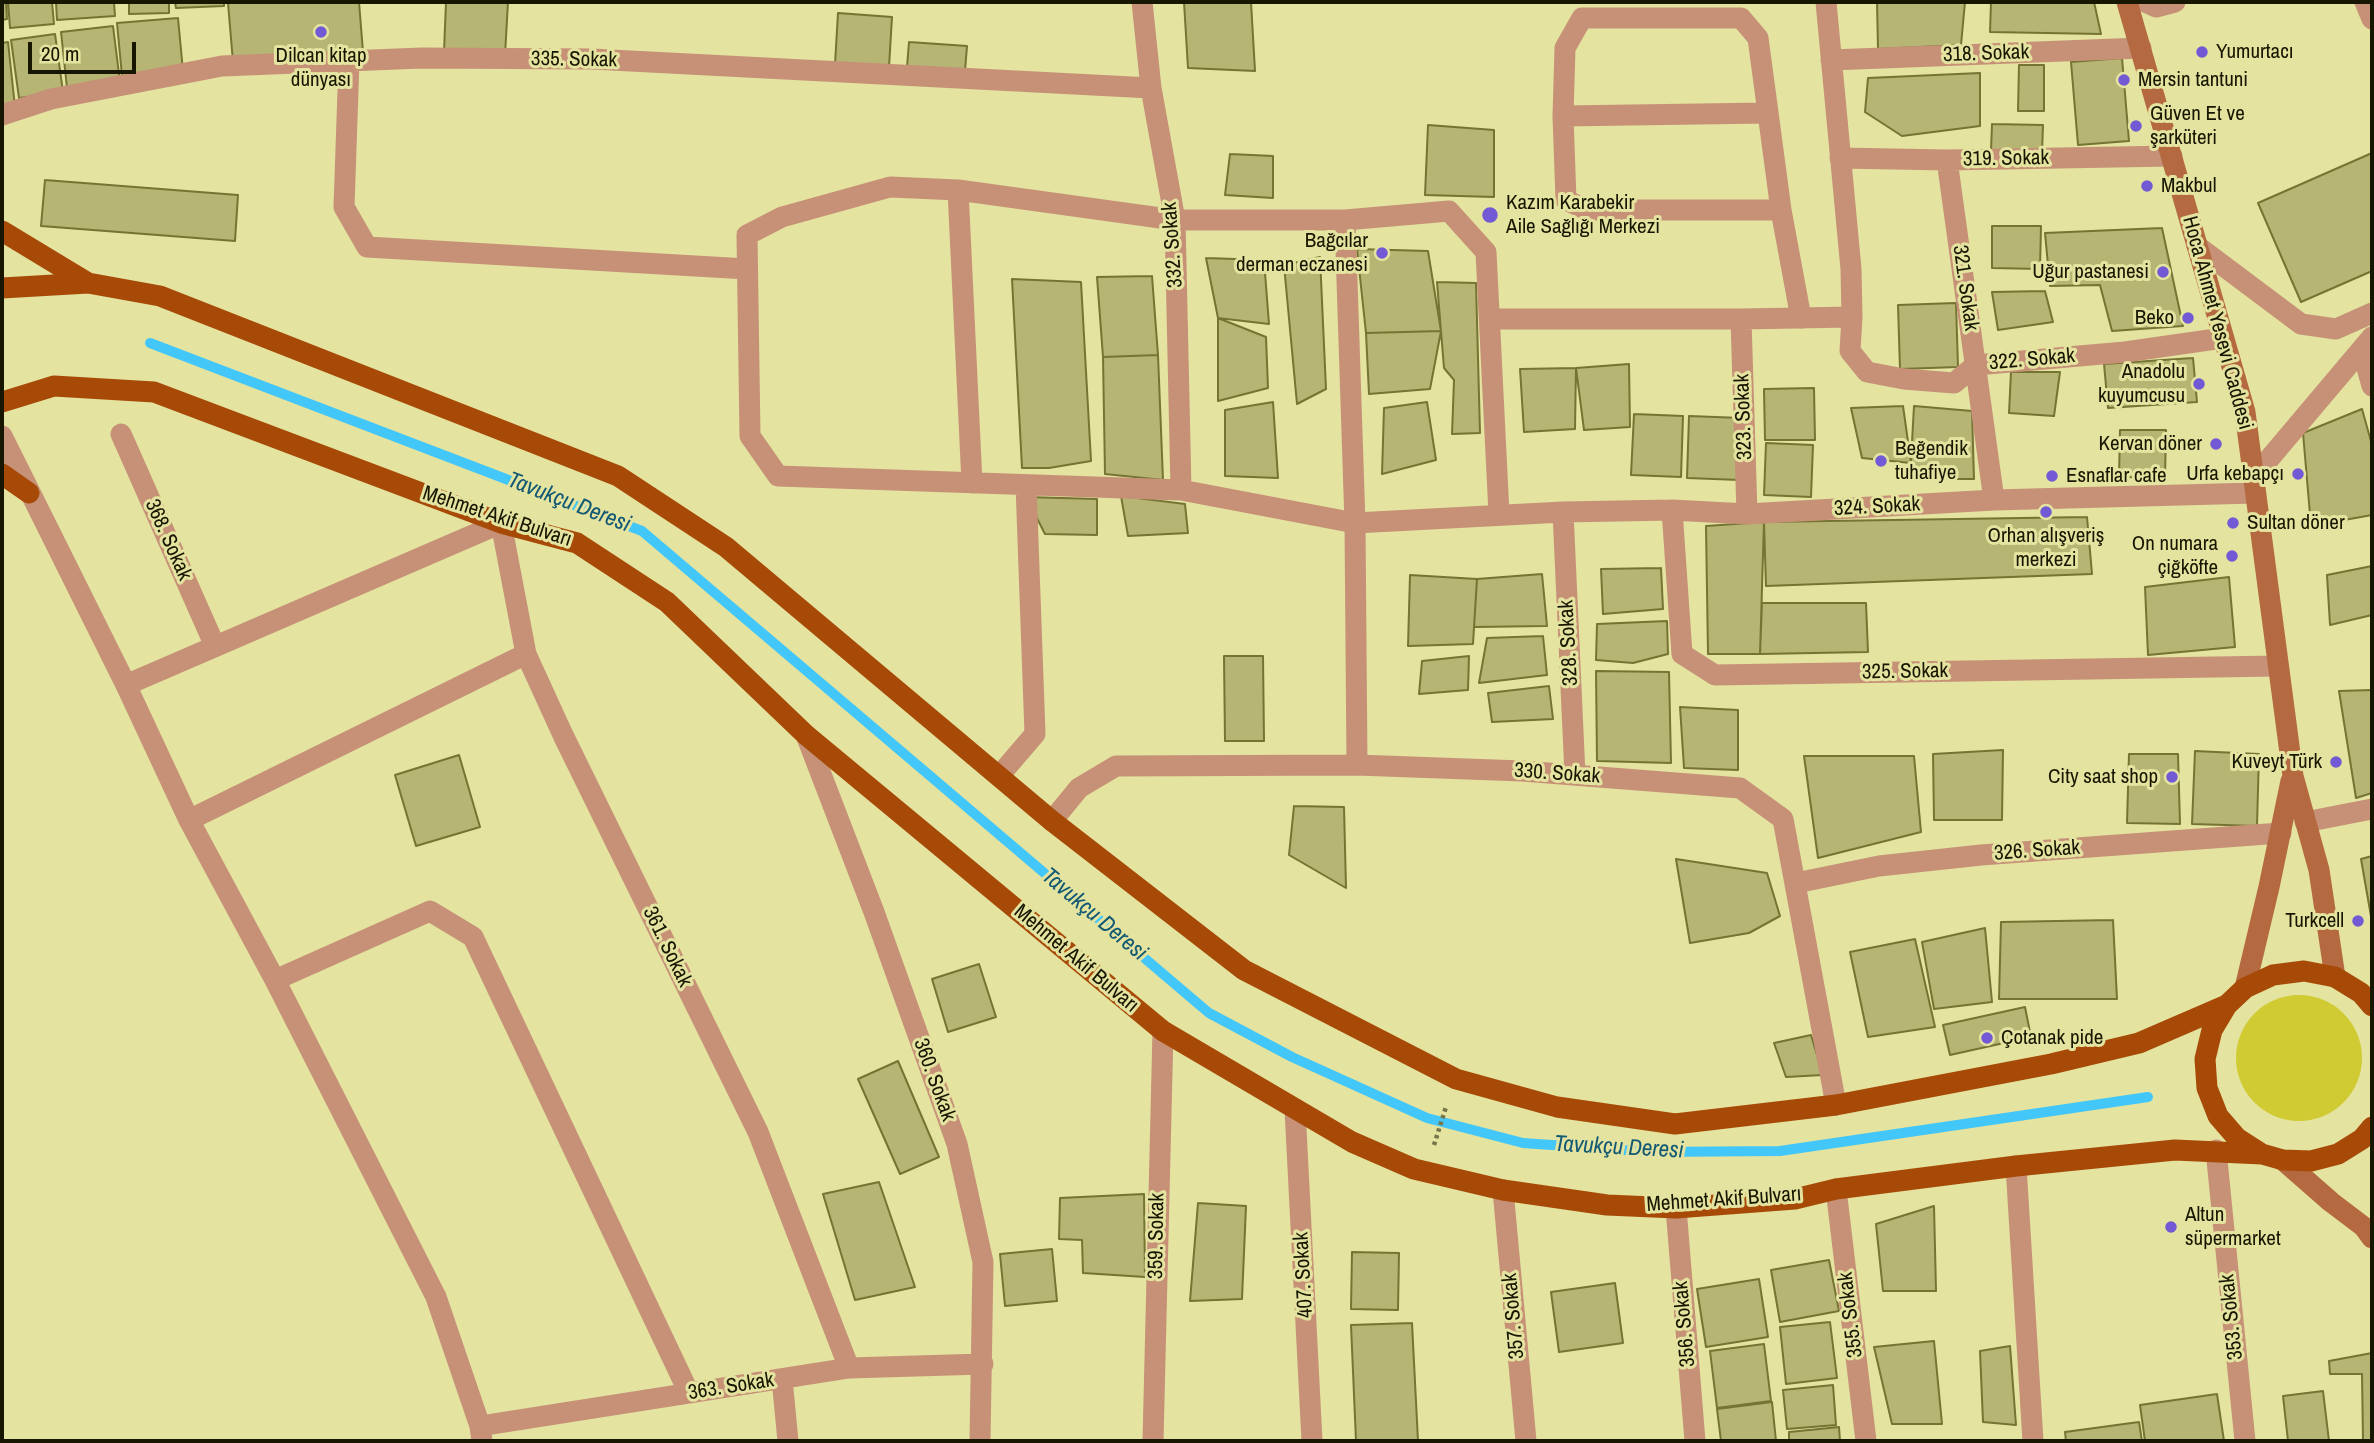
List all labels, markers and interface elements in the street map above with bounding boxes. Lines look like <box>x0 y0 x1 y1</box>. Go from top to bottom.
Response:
marker: Dilcan kitap dünyası <box>313 24 329 40</box>
scale bar <box>32 28 140 72</box>
text: 20 m <box>41 39 79 68</box>
place label: Yumurtacı <box>2216 39 2294 65</box>
street label: 318. Sokak <box>1943 40 2029 68</box>
place label: Dilcan kitap dünyası <box>276 43 366 93</box>
marker: Yumurtacı <box>2194 44 2210 60</box>
street label: 335. Sokak <box>531 47 617 73</box>
place label: Mersin tantuni <box>2138 67 2248 93</box>
marker: Mersin tantuni <box>2116 72 2132 88</box>
place label: Güven Et ve şarküteri <box>2150 101 2245 151</box>
marker: Güven Et ve şarküteri <box>2128 118 2144 134</box>
street label: 319. Sokak <box>1963 146 2049 172</box>
place label: Makbul <box>2161 173 2217 199</box>
marker: Makbul <box>2139 178 2155 194</box>
place label: Kazım Karabekir Aile Sağlığı Merkezi <box>1506 190 1660 240</box>
street label: 332. Sokak <box>1157 201 1189 289</box>
marker: Kazım Karabekir Aile Sağlığı Merkezi <box>1480 205 1500 225</box>
street label: Hoca Ahmet Yesevi Caddesi <box>2176 214 2258 432</box>
place label: Bağcılar derman eczanesi <box>1236 228 1368 278</box>
street label: 321. Sokak <box>1947 244 1983 332</box>
marker: Bağcılar derman eczanesi <box>1374 245 1390 261</box>
place label: Uğur pastanesi <box>2032 259 2149 285</box>
marker: Uğur pastanesi <box>2155 264 2171 280</box>
place label: Beko <box>2135 305 2174 331</box>
marker: Beko <box>2180 310 2196 326</box>
street label: 322. Sokak <box>1988 344 2076 376</box>
place label: Anadolu kuyumcusu <box>2098 359 2185 409</box>
street label: 323. Sokak <box>1730 374 1758 460</box>
marker: Anadolu kuyumcusu <box>2191 376 2207 392</box>
place label: Kervan döner <box>2099 431 2202 457</box>
place label: Beğendik tuhafiye <box>1895 436 1968 486</box>
marker: Kervan döner <box>2208 436 2224 452</box>
marker: Beğendik tuhafiye <box>1873 453 1889 469</box>
place label: Urfa kebapçı <box>2186 461 2284 487</box>
place label: Esnaflar cafe <box>2066 463 2167 489</box>
marker: Urfa kebapçı <box>2290 466 2306 482</box>
water label: Tavukçu Deresi <box>504 467 634 539</box>
marker: Esnaflar cafe <box>2044 468 2060 484</box>
street label: Mehmet Akif Bulvarı <box>419 481 575 553</box>
street label: 324. Sokak <box>1833 492 1921 522</box>
street label: 368. Sokak <box>139 496 197 584</box>
marker: Orhan alışveriş merkezi <box>2038 504 2054 520</box>
place label: Sultan döner <box>2247 510 2345 536</box>
marker: Sultan döner <box>2225 515 2241 531</box>
place label: Orhan alışveriş merkezi <box>1988 523 2104 573</box>
place label: On numara çiğköfte <box>2132 531 2218 581</box>
marker: On numara çiğköfte <box>2224 548 2240 564</box>
street label: 328. Sokak <box>1554 599 1584 687</box>
street label: 325. Sokak <box>1862 659 1948 685</box>
place label: Kuveyt Türk <box>2232 749 2322 775</box>
marker: Kuveyt Türk <box>2328 754 2344 770</box>
street label: 330. Sokak <box>1513 758 1601 790</box>
place label: City saat shop <box>2048 764 2158 790</box>
marker: City saat shop <box>2164 769 2180 785</box>
street label: 326. Sokak <box>1993 835 2081 867</box>
water label: Tavukçu Deresi <box>1036 863 1152 967</box>
street label: Mehmet Akif Bulvarı <box>1009 900 1143 1018</box>
street label: 361. Sokak <box>637 903 697 991</box>
place label: Turkcell <box>2285 908 2344 934</box>
marker: Turkcell <box>2350 913 2366 929</box>
place label: Çotanak pide <box>2001 1025 2103 1051</box>
marker: Çotanak pide <box>1979 1030 1995 1046</box>
street label: 360. Sokak <box>907 1035 961 1125</box>
water label: Tavukçu Deresi <box>1554 1131 1684 1165</box>
street label: Mehmet Akif Bulvarı <box>1646 1182 1802 1218</box>
street label: 359. Sokak <box>1144 1193 1170 1279</box>
place label: Altun süpermarket <box>2185 1202 2281 1252</box>
marker: Altun süpermarket <box>2163 1219 2179 1235</box>
street label: 407. Sokak <box>1289 1231 1319 1319</box>
street label: 355. Sokak <box>1833 1271 1869 1359</box>
street label: 357. Sokak <box>1498 1272 1530 1360</box>
street label: 353. Sokak <box>2215 1273 2249 1361</box>
street label: 356. Sokak <box>1669 1280 1701 1368</box>
street label: 363. Sokak <box>686 1368 776 1406</box>

